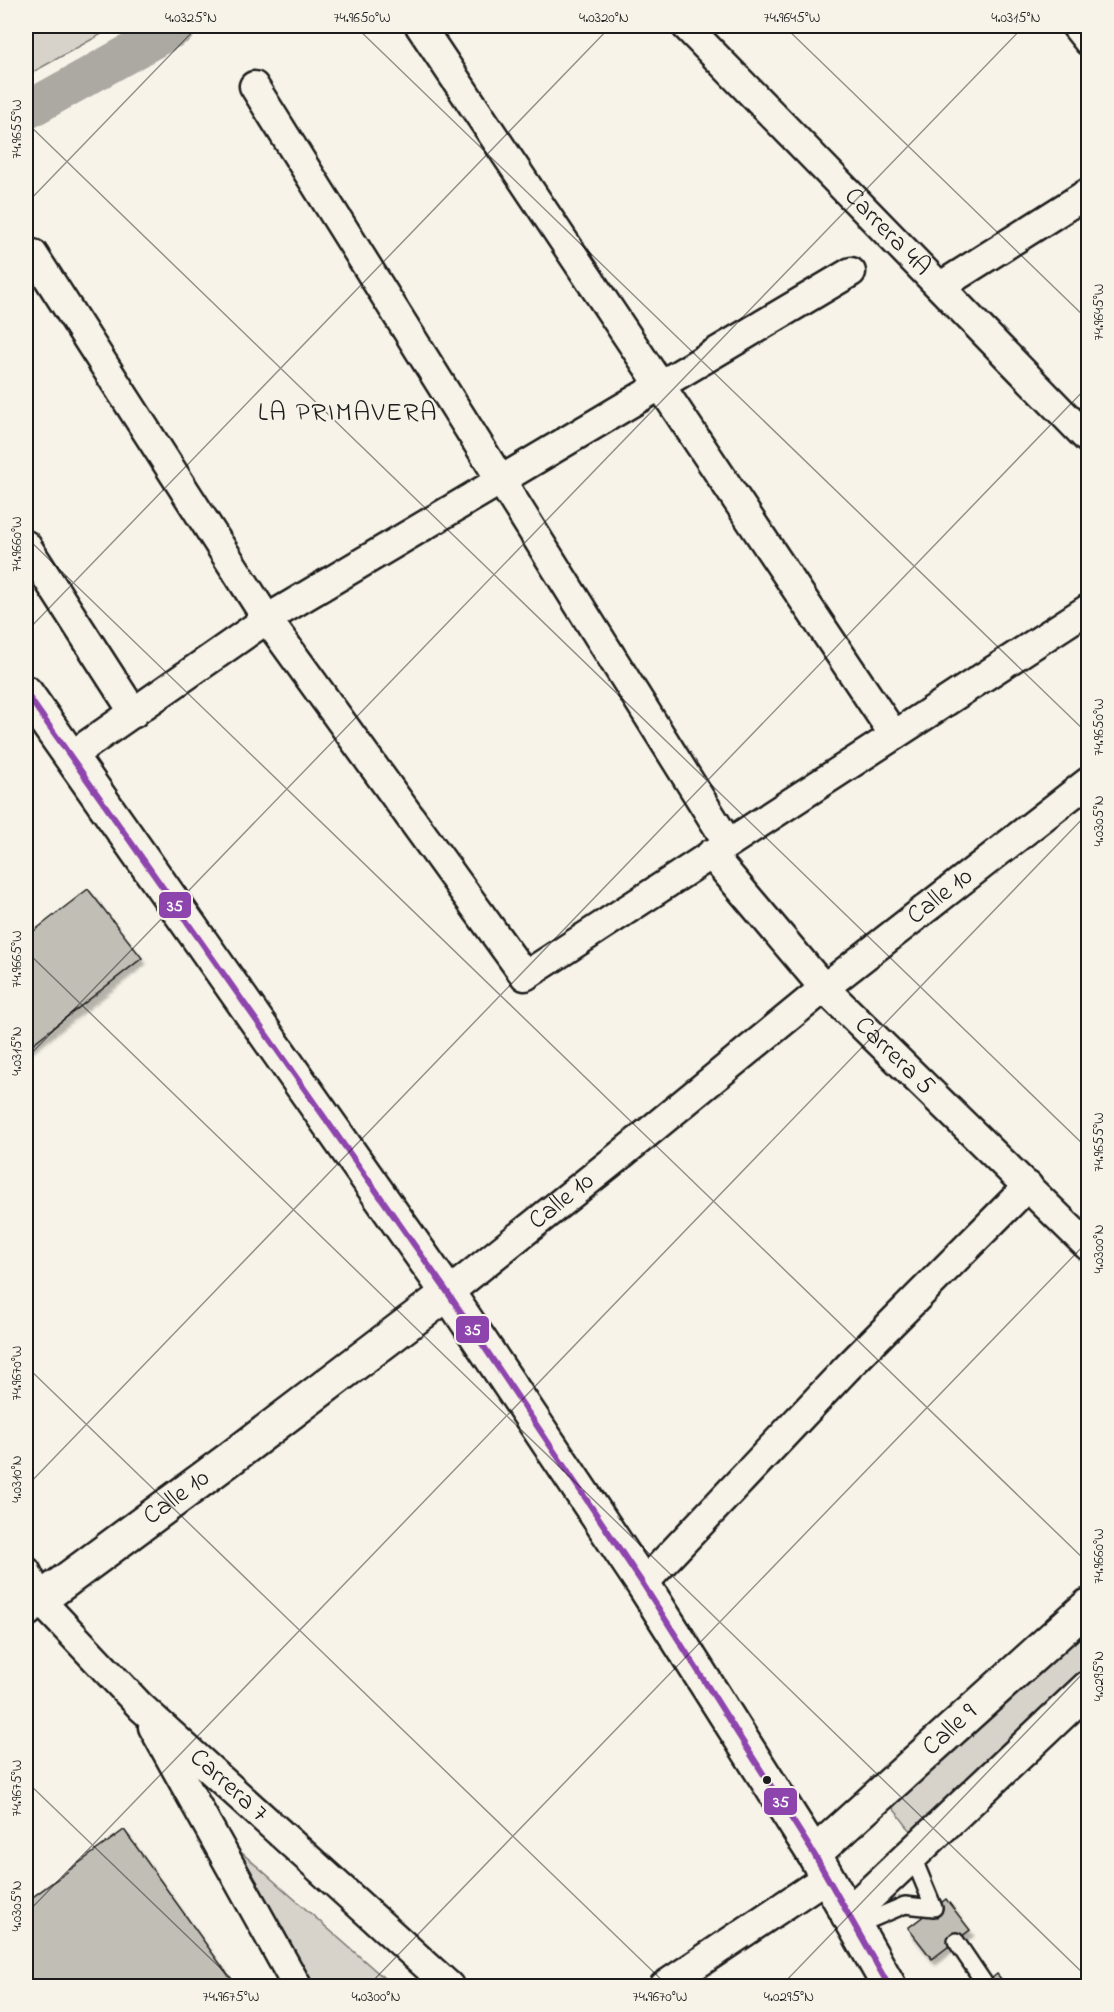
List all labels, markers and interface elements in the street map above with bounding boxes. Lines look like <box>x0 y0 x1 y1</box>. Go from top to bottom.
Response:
text: 4.0325°N <box>165 7 217 29</box>
text: 74.9650°W <box>333 7 391 29</box>
text: 4.0320°N <box>579 7 629 29</box>
text: 74.9645°W <box>764 7 820 29</box>
text: 4.0315°N <box>991 7 1041 29</box>
text: 74.9655°W <box>6 99 28 159</box>
street label: Carrera 4A <box>834 179 939 286</box>
text: 74.9645°W <box>1088 284 1110 340</box>
district label: LA PRIMAVERA <box>258 394 438 433</box>
text: 74.9660°W <box>6 516 28 572</box>
text: 74.9650°W <box>1088 698 1110 756</box>
text: 4.0305°N <box>1088 795 1110 847</box>
street label: Calle 10 <box>899 859 982 935</box>
line badge: 35 <box>158 891 192 919</box>
text: 35 <box>166 895 184 919</box>
text: 74.9665°W <box>6 930 28 988</box>
street label: Carrera 5 <box>845 1008 943 1105</box>
text: 4.0315°N <box>6 1026 28 1076</box>
text: 74.9655°W <box>1088 1112 1110 1172</box>
street label: Calle 10 <box>521 1164 603 1240</box>
text: 4.0300°N <box>1088 1224 1110 1274</box>
line badge: 35 <box>455 1315 490 1344</box>
text: 35 <box>464 1319 482 1343</box>
text: 74.9670°W <box>6 1346 28 1400</box>
text: 4.0310°N <box>6 1455 28 1503</box>
street label: Calle 10 <box>136 1461 218 1536</box>
text: 74.9660°W <box>1088 1528 1110 1584</box>
text: 4.0295°N <box>1088 1651 1110 1701</box>
street label: Calle 9 <box>914 1695 987 1766</box>
street label: Carrera 7 <box>180 1740 277 1832</box>
text: 74.9675°W <box>6 1760 28 1816</box>
unlabelled marker <box>761 1774 773 1786</box>
line badge: 35 <box>763 1787 798 1816</box>
text: 35 <box>772 1791 790 1815</box>
text: 4.0305°N <box>6 1880 28 1932</box>
text: 74.9675°W <box>203 1986 259 2008</box>
text: 4.0300°N <box>351 1986 401 2008</box>
text: 74.9670°W <box>633 1986 687 2008</box>
text: 4.0295°N <box>764 1986 814 2008</box>

